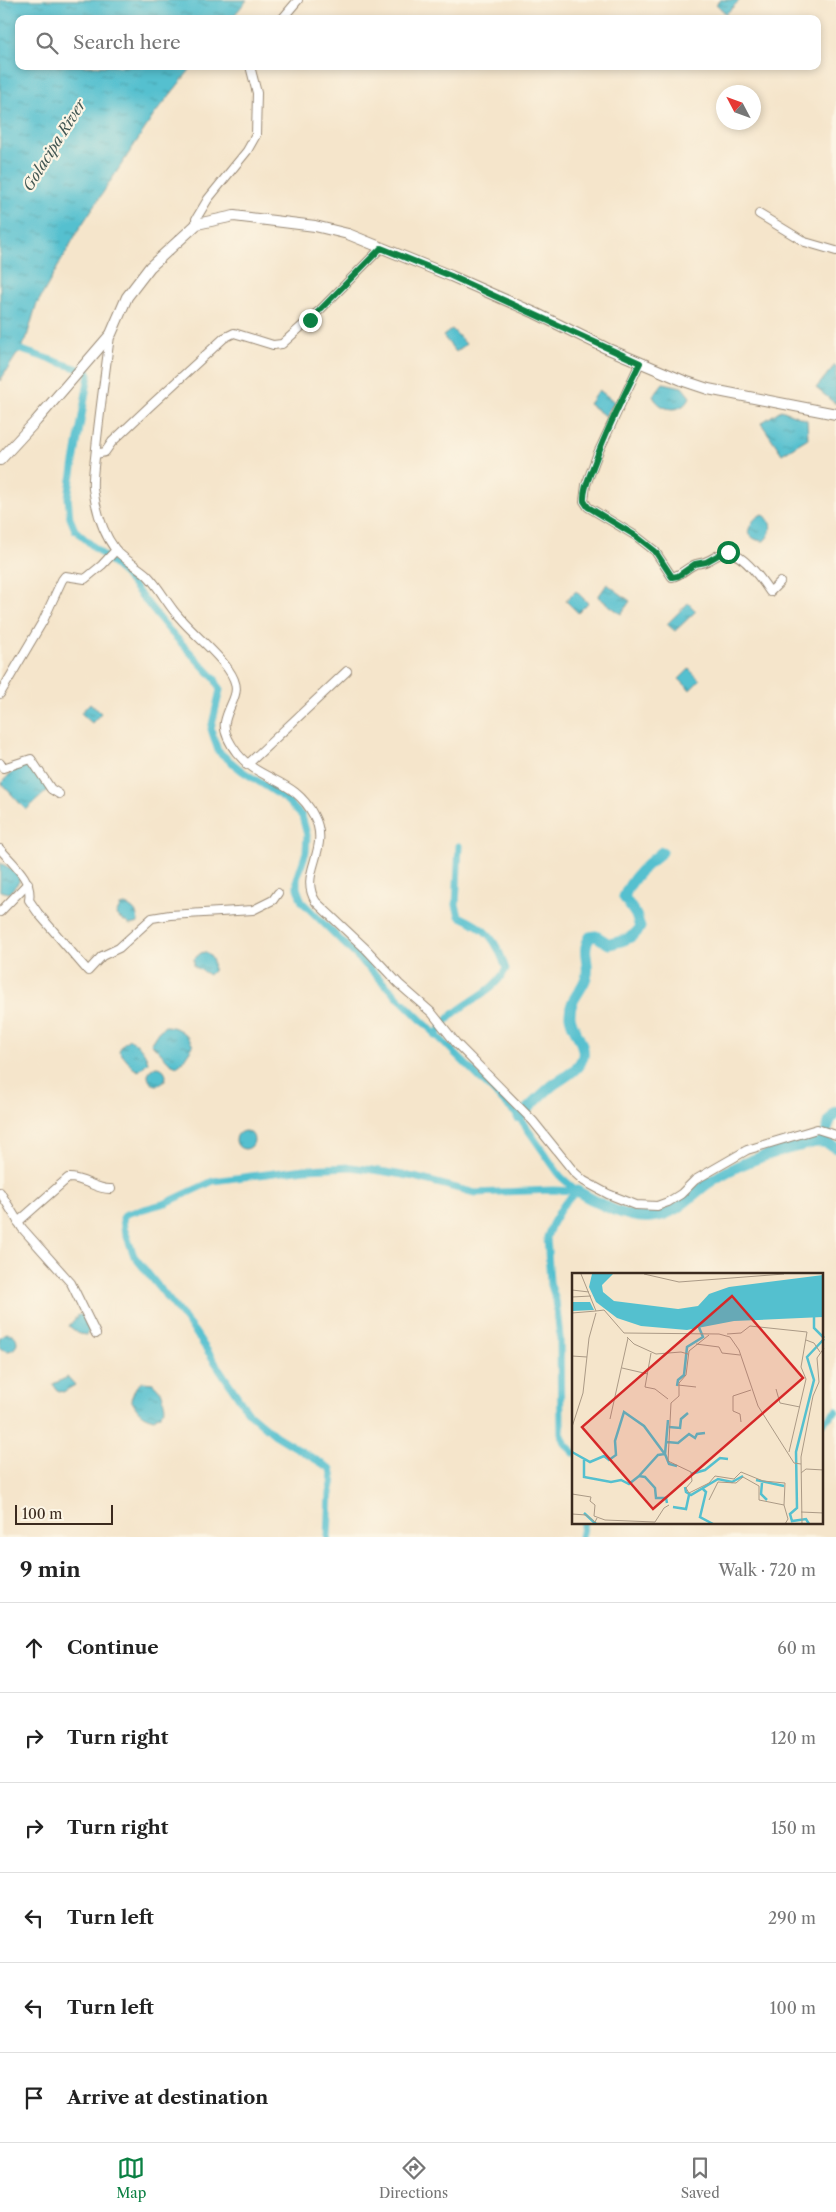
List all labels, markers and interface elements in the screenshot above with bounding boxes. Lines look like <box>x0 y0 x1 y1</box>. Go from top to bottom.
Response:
search box <box>15 15 821 70</box>
icon: search <box>33 29 61 57</box>
text: Search here <box>73 31 181 54</box>
north arrow <box>716 85 761 130</box>
water label: Golacipa River <box>18 95 90 194</box>
route end <box>299 309 322 332</box>
route start <box>717 541 740 564</box>
inset map <box>572 1273 824 1524</box>
scale bar <box>15 1502 112 1525</box>
text: 100 m <box>22 1505 62 1523</box>
text: 9 min <box>20 1557 81 1582</box>
text: Walk · 720 m <box>718 1560 816 1580</box>
icon: ahead <box>20 1634 48 1662</box>
text: Continue <box>67 1636 159 1659</box>
text: 60 m <box>777 1638 816 1658</box>
icon: right <box>20 1724 48 1752</box>
text: Turn right <box>67 1726 168 1749</box>
text: 120 m <box>771 1728 816 1748</box>
icon: right <box>20 1814 48 1842</box>
text: Turn right <box>67 1816 168 1839</box>
text: 150 m <box>771 1818 816 1838</box>
icon: left <box>20 1904 48 1932</box>
text: Turn left <box>67 1906 154 1929</box>
text: 290 m <box>768 1908 816 1928</box>
icon: left <box>20 1994 48 2022</box>
text: Turn left <box>67 1996 154 2019</box>
text: 100 m <box>770 1998 816 2018</box>
icon: arrive <box>20 2084 48 2112</box>
text: Arrive at destination <box>67 2086 268 2109</box>
tab: Map <box>116 2154 146 2202</box>
tab: Directions <box>379 2154 448 2202</box>
tab: Saved <box>681 2154 720 2202</box>

